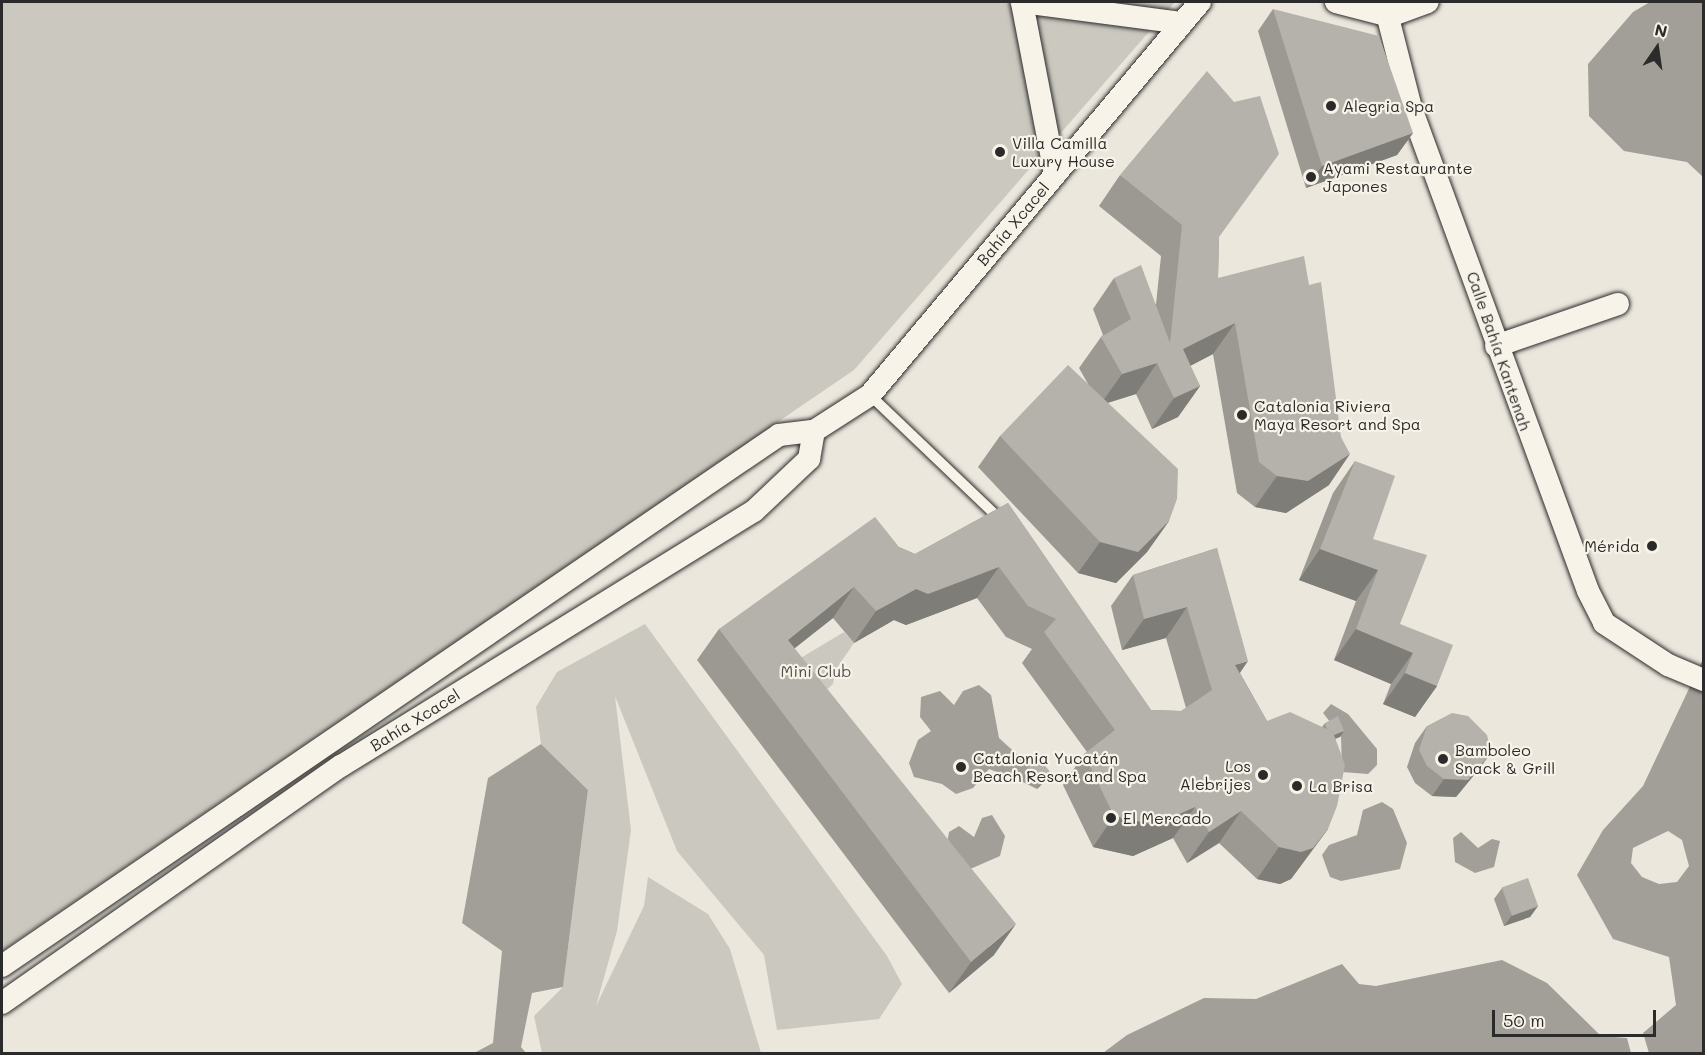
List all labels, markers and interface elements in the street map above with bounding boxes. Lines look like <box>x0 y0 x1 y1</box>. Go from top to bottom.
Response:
north arrow <box>1627 18 1687 78</box>
text: N <box>1653 18 1669 42</box>
place label: Alegria Spa <box>1343 96 1434 116</box>
marker: Alegria Spa <box>1324 99 1338 113</box>
place label: Villa Camilla Luxury House <box>1012 133 1115 171</box>
marker: Villa Camilla Luxury House <box>993 145 1007 159</box>
place label: Ayami Restaurante Japones <box>1323 158 1473 196</box>
marker: Ayami Restaurante Japones <box>1304 170 1318 184</box>
street label: Bahía Xcacel <box>973 179 1053 269</box>
street label: Calle Bahía Kantenah <box>1463 269 1535 433</box>
place label: Catalonia Riviera Maya Resort and Spa <box>1254 396 1421 434</box>
marker: Catalonia Riviera Maya Resort and Spa <box>1235 408 1249 422</box>
place label: Mérida <box>1584 536 1640 556</box>
marker: Mérida <box>1645 539 1659 553</box>
park label: Mini Club <box>781 661 851 681</box>
street label: Bahía Xcacel <box>367 685 463 755</box>
place label: Bamboleo Snack & Grill <box>1455 740 1555 778</box>
place label: Catalonia Yucatán Beach Resort and Spa <box>973 748 1147 786</box>
marker: Bamboleo Snack & Grill <box>1436 752 1450 766</box>
place label: Los Alebrijes <box>1180 756 1251 794</box>
marker: Catalonia Yucatán Beach Resort and Spa <box>954 760 968 774</box>
marker: Los Alebrijes <box>1256 768 1270 782</box>
place label: La Brisa <box>1309 776 1373 796</box>
marker: La Brisa <box>1290 779 1304 793</box>
place label: El Mercado <box>1123 808 1211 828</box>
marker: El Mercado <box>1104 811 1118 825</box>
scale bar <box>1495 998 1658 1036</box>
text: 50 m <box>1503 1008 1545 1032</box>

